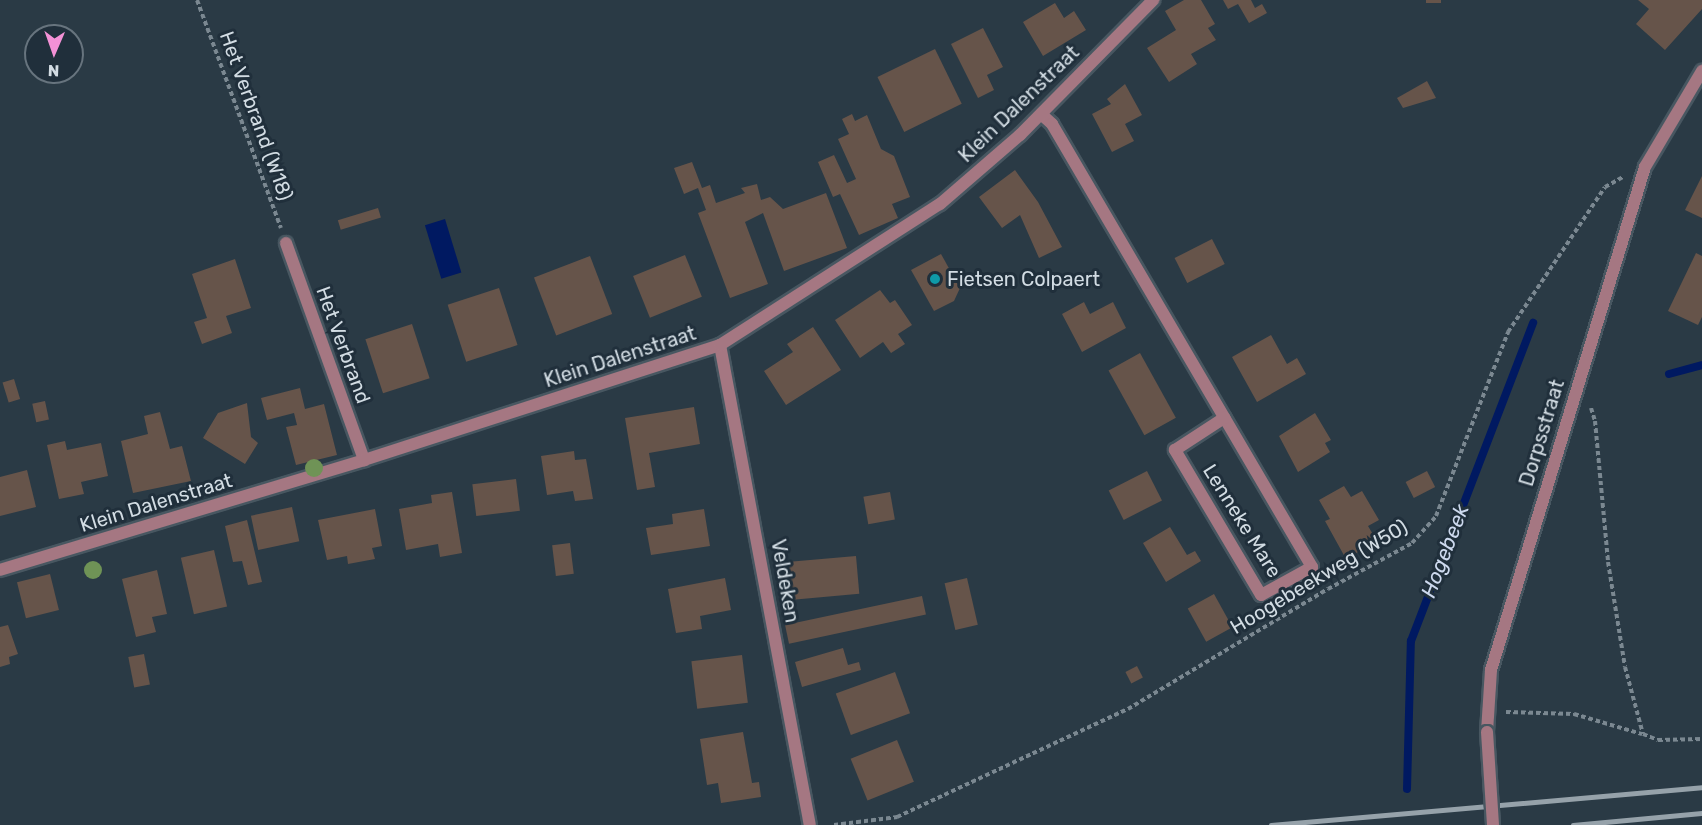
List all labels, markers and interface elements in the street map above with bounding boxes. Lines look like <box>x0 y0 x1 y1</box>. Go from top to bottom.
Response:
north arrow <box>24 24 84 84</box>
street label: Het Verbrand (W18) <box>214 28 298 204</box>
street label: Klein Dalenstraat <box>954 40 1084 168</box>
text: N <box>47 61 60 80</box>
place label: Fietsen Colpaert <box>947 267 1100 291</box>
marker: Fietsen Colpaert <box>928 272 942 286</box>
street label: Het Verbrand <box>311 283 375 407</box>
street label: Klein Dalenstraat <box>541 321 699 393</box>
street label: Dorpsstraat <box>1514 377 1570 489</box>
street label: Lenneke Mare <box>1198 460 1286 582</box>
street label: Klein Dalenstraat <box>77 468 235 538</box>
water label: Hogebeek <box>1416 501 1474 601</box>
street label: Hoogebeekweg (W50) <box>1226 515 1412 639</box>
street label: Veldeken <box>766 537 804 625</box>

